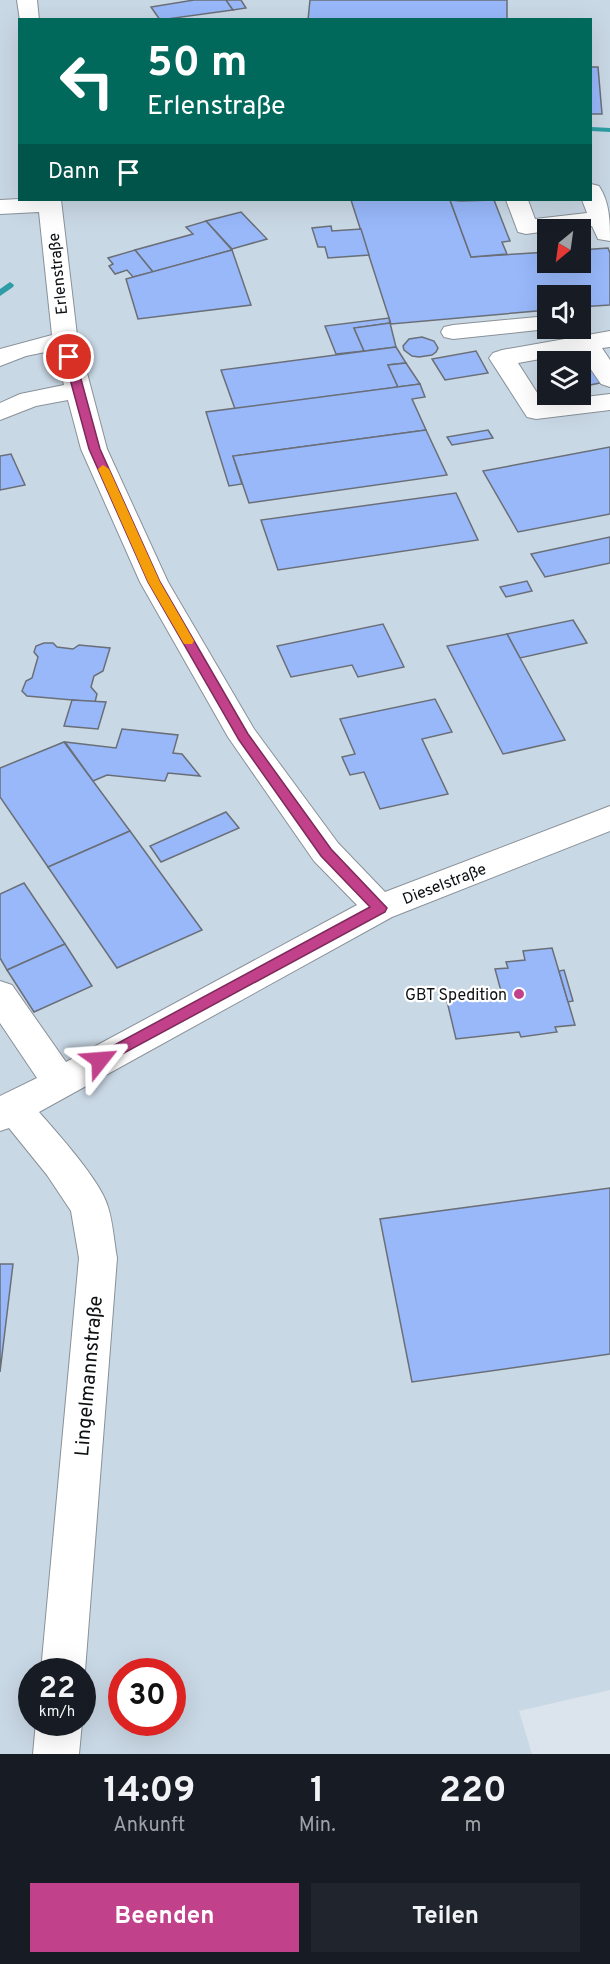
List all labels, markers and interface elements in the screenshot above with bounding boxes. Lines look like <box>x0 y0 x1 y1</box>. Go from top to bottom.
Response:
text: 50 m <box>147 38 248 91</box>
icon: left <box>48 42 126 120</box>
text: Erlenstraße <box>147 90 286 124</box>
icon: arrive <box>112 156 145 189</box>
text: Dann <box>48 159 100 186</box>
north arrow <box>537 219 591 273</box>
map controls <box>537 219 591 405</box>
street label: Erlenstraße <box>45 232 73 316</box>
button: sound <box>537 285 591 339</box>
pin <box>43 331 94 382</box>
icon: arrive <box>52 340 85 373</box>
button: layers <box>537 351 591 405</box>
street label: Dieselstraße <box>400 860 489 910</box>
place label: GBT Spedition <box>405 986 507 1006</box>
marker: GBT Spedition <box>512 987 526 1001</box>
position arrow <box>68 1028 132 1092</box>
street label: Lingelmannstraße <box>70 1295 110 1458</box>
speed limit sign: 30 <box>108 1658 186 1736</box>
text: 22 <box>39 1671 75 1708</box>
text: km/h <box>39 1703 75 1722</box>
text: 14:09 <box>103 1769 195 1815</box>
text: 1 <box>310 1769 324 1815</box>
text: 220 <box>439 1769 507 1815</box>
text: Ankunft <box>113 1813 185 1839</box>
text: Min. <box>299 1813 336 1839</box>
text: m <box>464 1813 481 1839</box>
button: Beenden <box>30 1883 299 1952</box>
button: Teilen <box>311 1883 580 1952</box>

